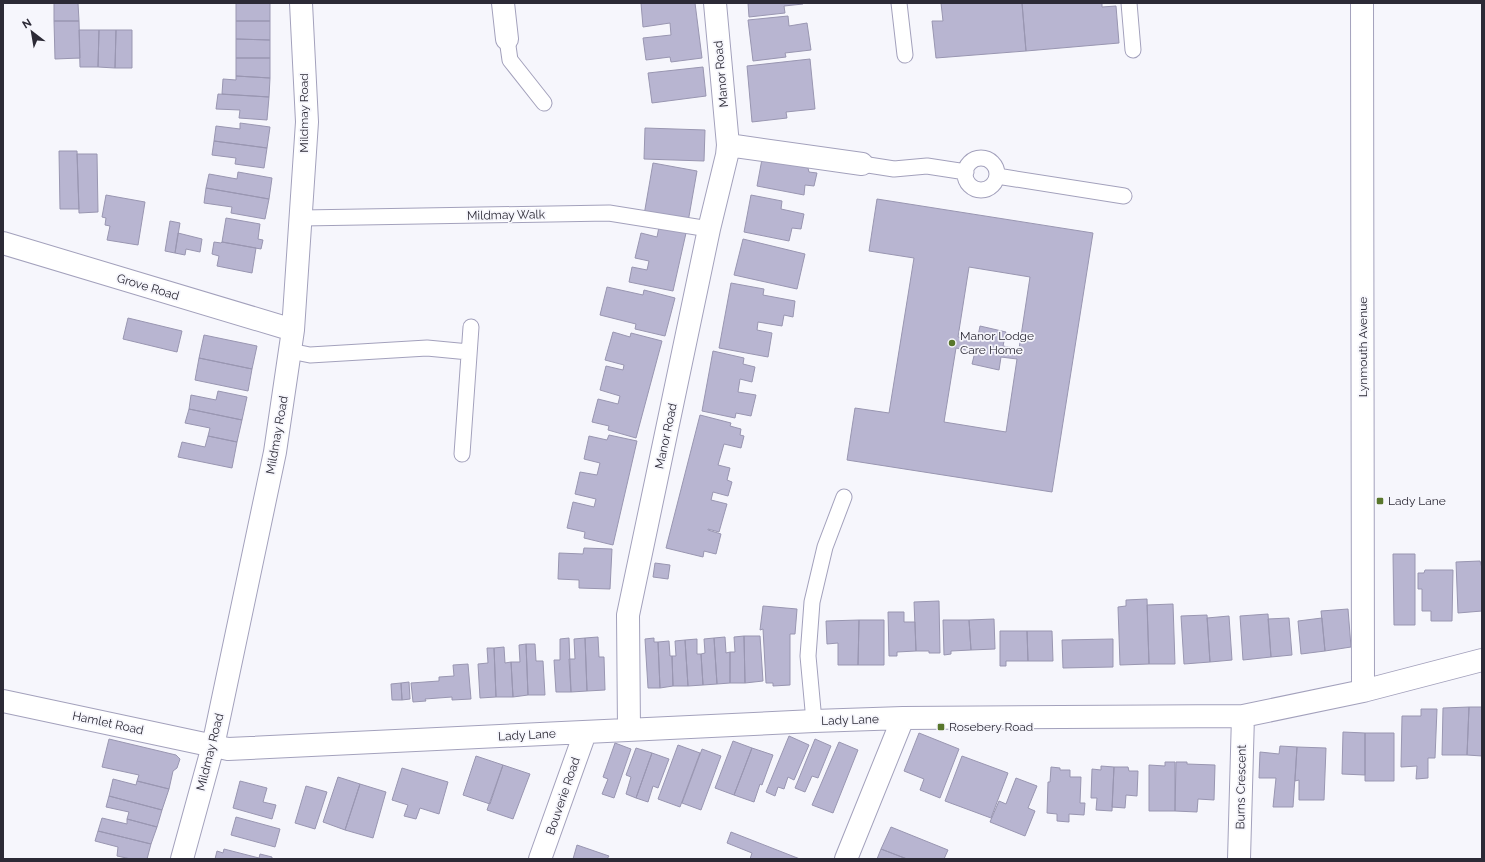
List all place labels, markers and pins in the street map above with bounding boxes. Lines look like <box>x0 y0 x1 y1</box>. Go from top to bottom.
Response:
place label: Manor Lodge Care Home <box>960 329 1034 357</box>
marker: Manor Lodge Care Home <box>947 338 957 348</box>
place label: Lady Lane <box>1388 494 1446 508</box>
marker: Lady Lane <box>1375 496 1385 506</box>
place label: Rosebery Road <box>949 720 1033 734</box>
marker: Rosebery Road <box>936 722 946 732</box>

